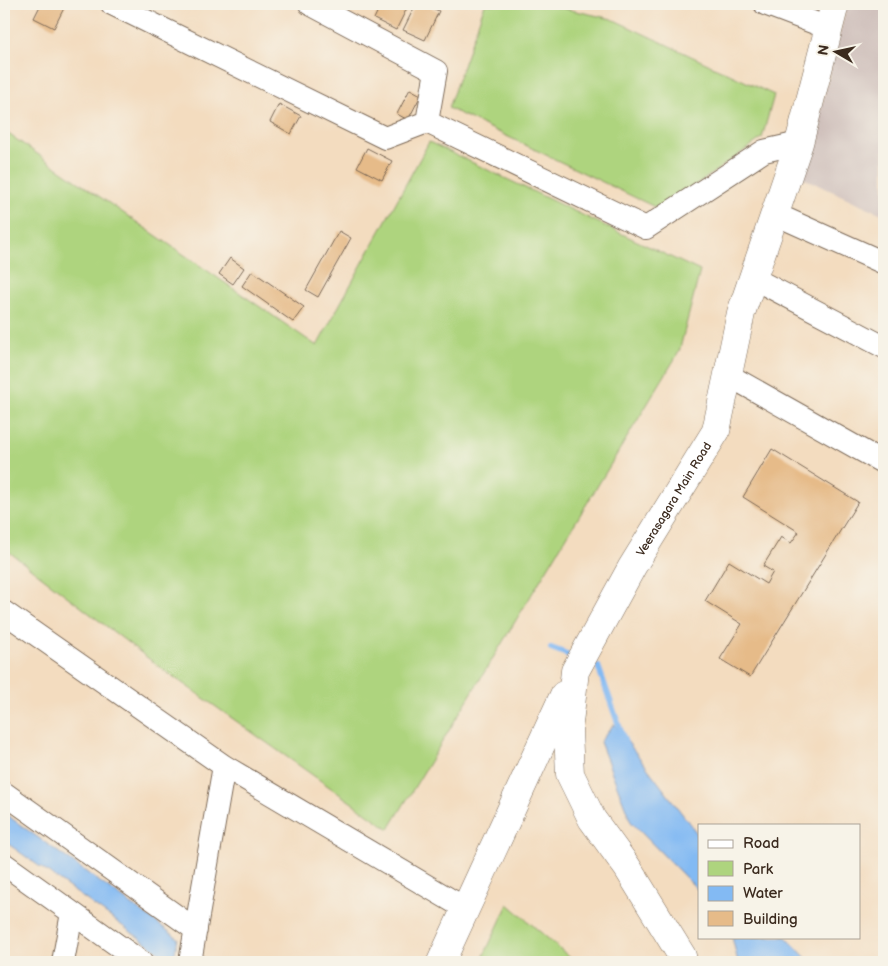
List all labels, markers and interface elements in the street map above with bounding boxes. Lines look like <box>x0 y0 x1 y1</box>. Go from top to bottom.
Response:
north arrow <box>810 28 860 78</box>
text: N <box>814 44 833 57</box>
street label: Veerasagara Main Road <box>633 440 715 559</box>
legend <box>698 824 860 938</box>
text: Road <box>743 834 779 853</box>
text: Park <box>743 860 774 879</box>
text: Water <box>743 884 783 903</box>
text: Building <box>743 910 798 929</box>

